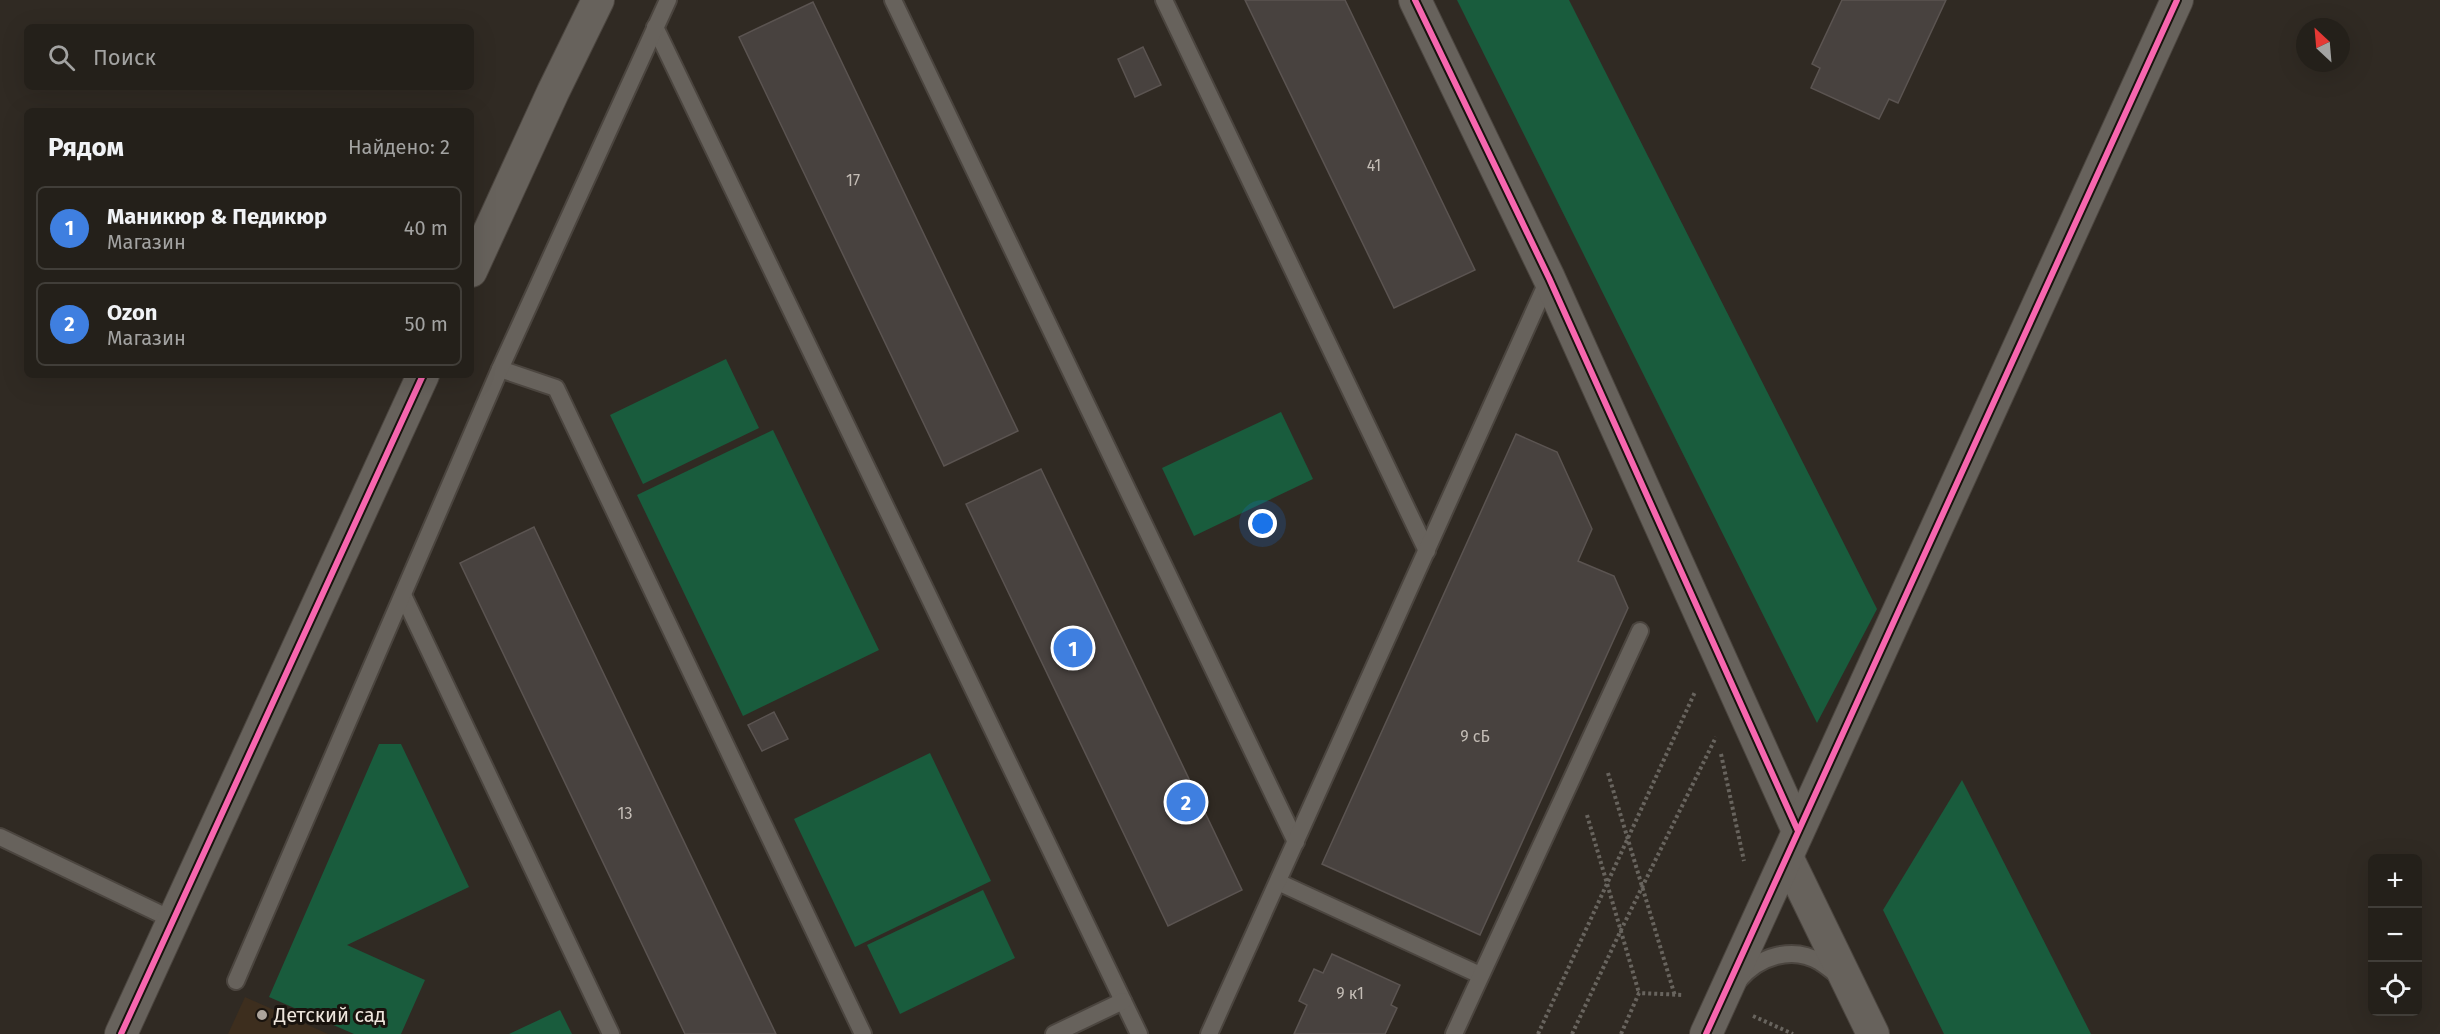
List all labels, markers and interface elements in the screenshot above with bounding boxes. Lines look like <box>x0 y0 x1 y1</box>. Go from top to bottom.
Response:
north arrow <box>2296 18 2350 72</box>
search box <box>24 24 474 90</box>
icon: search <box>45 41 78 74</box>
text: Поиск <box>93 44 156 71</box>
text: Рядом <box>48 132 124 163</box>
text: Найдено: 2 <box>348 135 450 159</box>
house number: 41 <box>1367 156 1381 175</box>
house number: 17 <box>846 171 860 190</box>
text: Маникюр & Педикюр <box>107 203 327 230</box>
text: 1 <box>65 216 74 240</box>
text: 40 m <box>404 216 448 240</box>
text: Магазин <box>107 230 186 254</box>
text: Ozon <box>107 299 157 326</box>
text: 2 <box>64 312 75 336</box>
text: 50 m <box>404 312 448 336</box>
text: Магазин <box>107 326 186 350</box>
your location <box>1248 509 1277 538</box>
pin: 1 <box>1054 626 1092 670</box>
house number: 9 сБ <box>1460 727 1490 746</box>
pin: 2 <box>1166 780 1206 824</box>
house number: 13 <box>618 804 632 823</box>
map controls <box>2368 854 2422 1016</box>
button: + <box>2368 854 2422 908</box>
button: − <box>2368 908 2422 962</box>
button: locate <box>2368 962 2422 1016</box>
house number: 9 к1 <box>1336 984 1364 1003</box>
place label: Детский сад <box>273 1003 386 1027</box>
marker: Детский сад <box>255 1008 269 1022</box>

